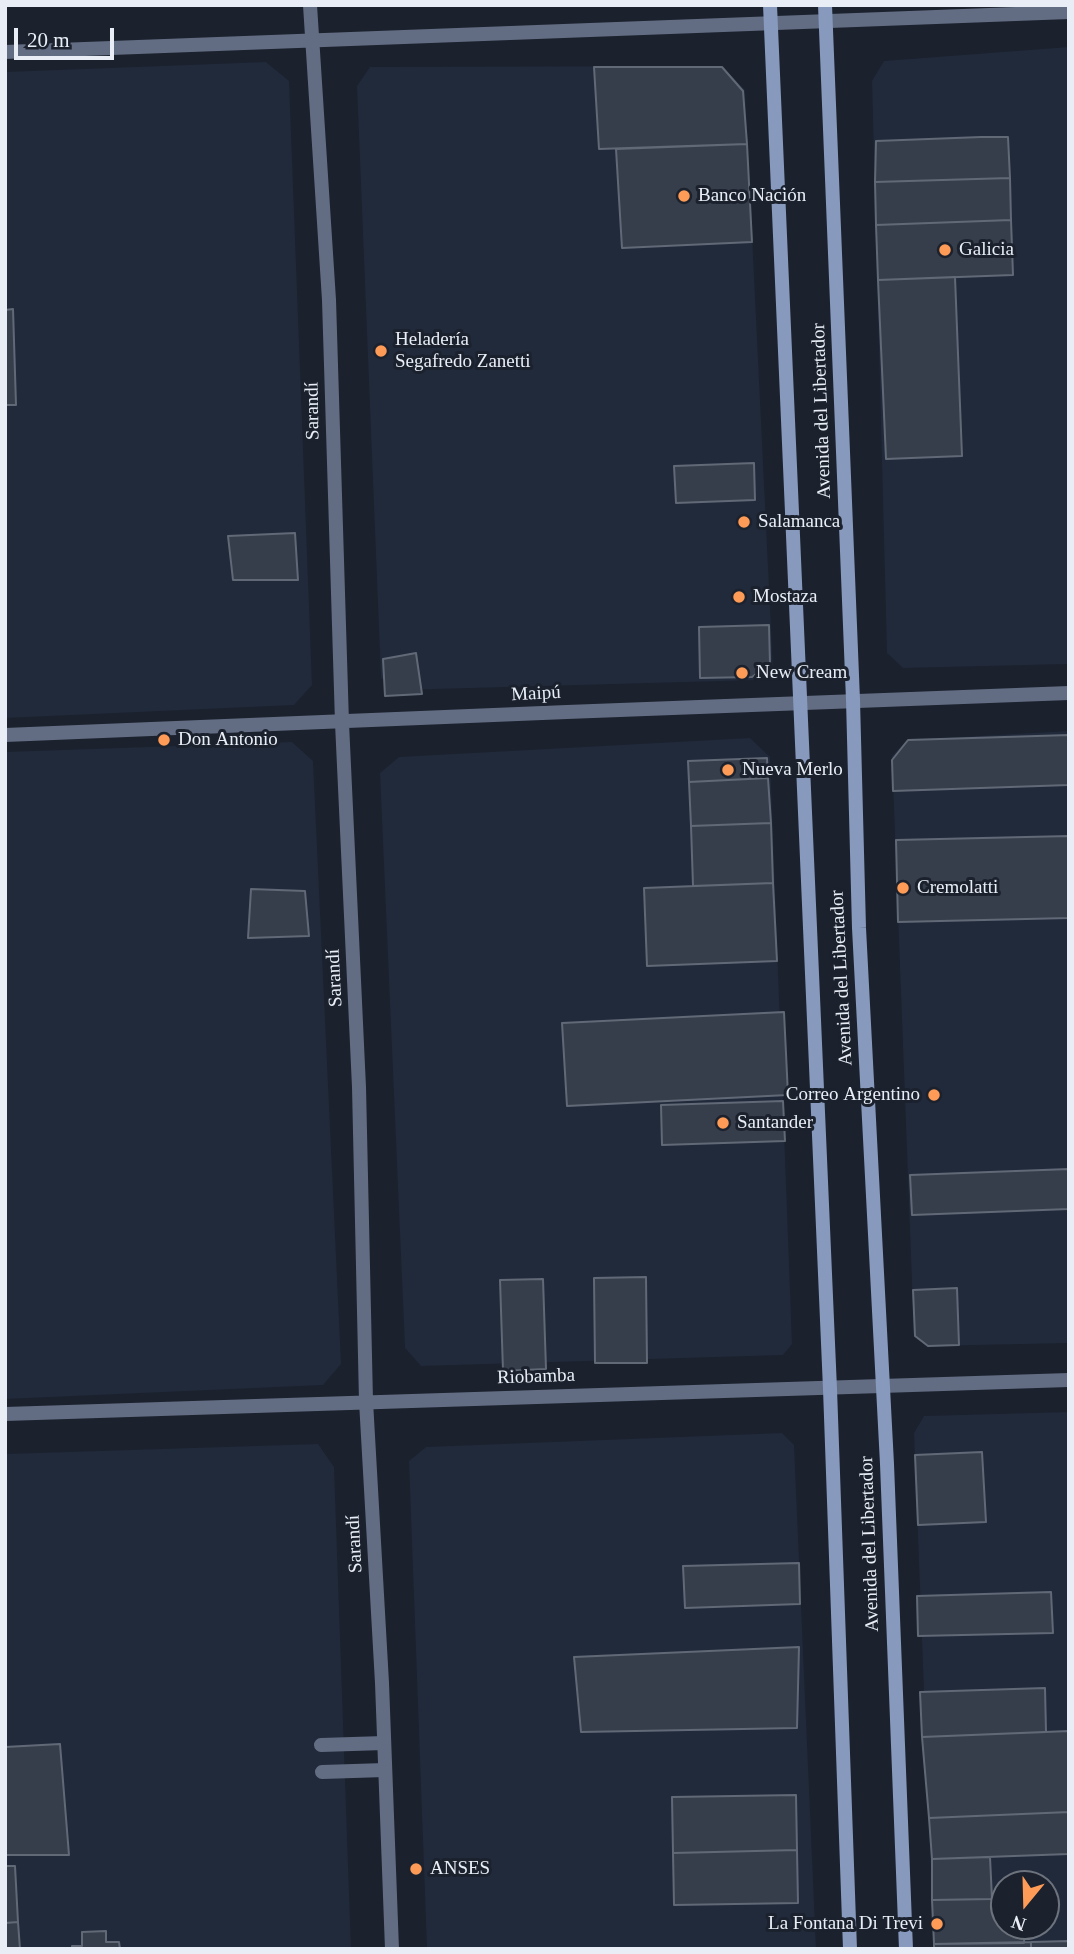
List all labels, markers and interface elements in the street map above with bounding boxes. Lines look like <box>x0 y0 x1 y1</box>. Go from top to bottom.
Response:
scale bar <box>18 14 117 58</box>
text: 20 m <box>27 28 70 52</box>
place label: Banco Nación <box>698 185 806 207</box>
marker: Banco Nación <box>676 188 692 204</box>
place label: Galicia <box>959 239 1014 261</box>
marker: Galicia <box>937 242 953 258</box>
street label: Avenida del Libertador <box>808 323 836 499</box>
place label: Heladería Segafredo Zanetti <box>395 329 531 373</box>
marker: Heladería Segafredo Zanetti <box>373 343 389 359</box>
street label: Sarandí <box>301 382 325 440</box>
place label: Salamanca <box>758 511 840 533</box>
marker: Salamanca <box>736 514 752 530</box>
place label: Mostaza <box>753 586 817 608</box>
marker: Mostaza <box>731 589 747 605</box>
place label: New Cream <box>756 662 847 684</box>
marker: New Cream <box>734 665 750 681</box>
street label: Maipú <box>511 681 561 707</box>
place label: Don Antonio <box>178 729 278 751</box>
marker: Don Antonio <box>156 732 172 748</box>
place label: Nueva Merlo <box>742 759 843 781</box>
marker: Nueva Merlo <box>720 762 736 778</box>
place label: Cremolatti <box>917 877 998 899</box>
marker: Cremolatti <box>895 880 911 896</box>
street label: Avenida del Libertador <box>826 890 858 1066</box>
street label: Sarandí <box>322 948 348 1008</box>
place label: Correo Argentino <box>786 1084 920 1106</box>
marker: Correo Argentino <box>926 1087 942 1103</box>
place label: Santander <box>737 1112 813 1134</box>
marker: Santander <box>715 1115 731 1131</box>
street label: Riobamba <box>497 1364 575 1390</box>
street label: Avenida del Libertador <box>856 1456 884 1632</box>
street label: Sarandí <box>342 1514 368 1574</box>
place label: ANSES <box>430 1858 490 1880</box>
marker: ANSES <box>408 1861 424 1877</box>
north arrow <box>990 1870 1060 1940</box>
text: N <box>1009 1911 1029 1936</box>
place label: La Fontana Di Trevi <box>768 1913 923 1935</box>
marker: La Fontana Di Trevi <box>929 1916 945 1932</box>

